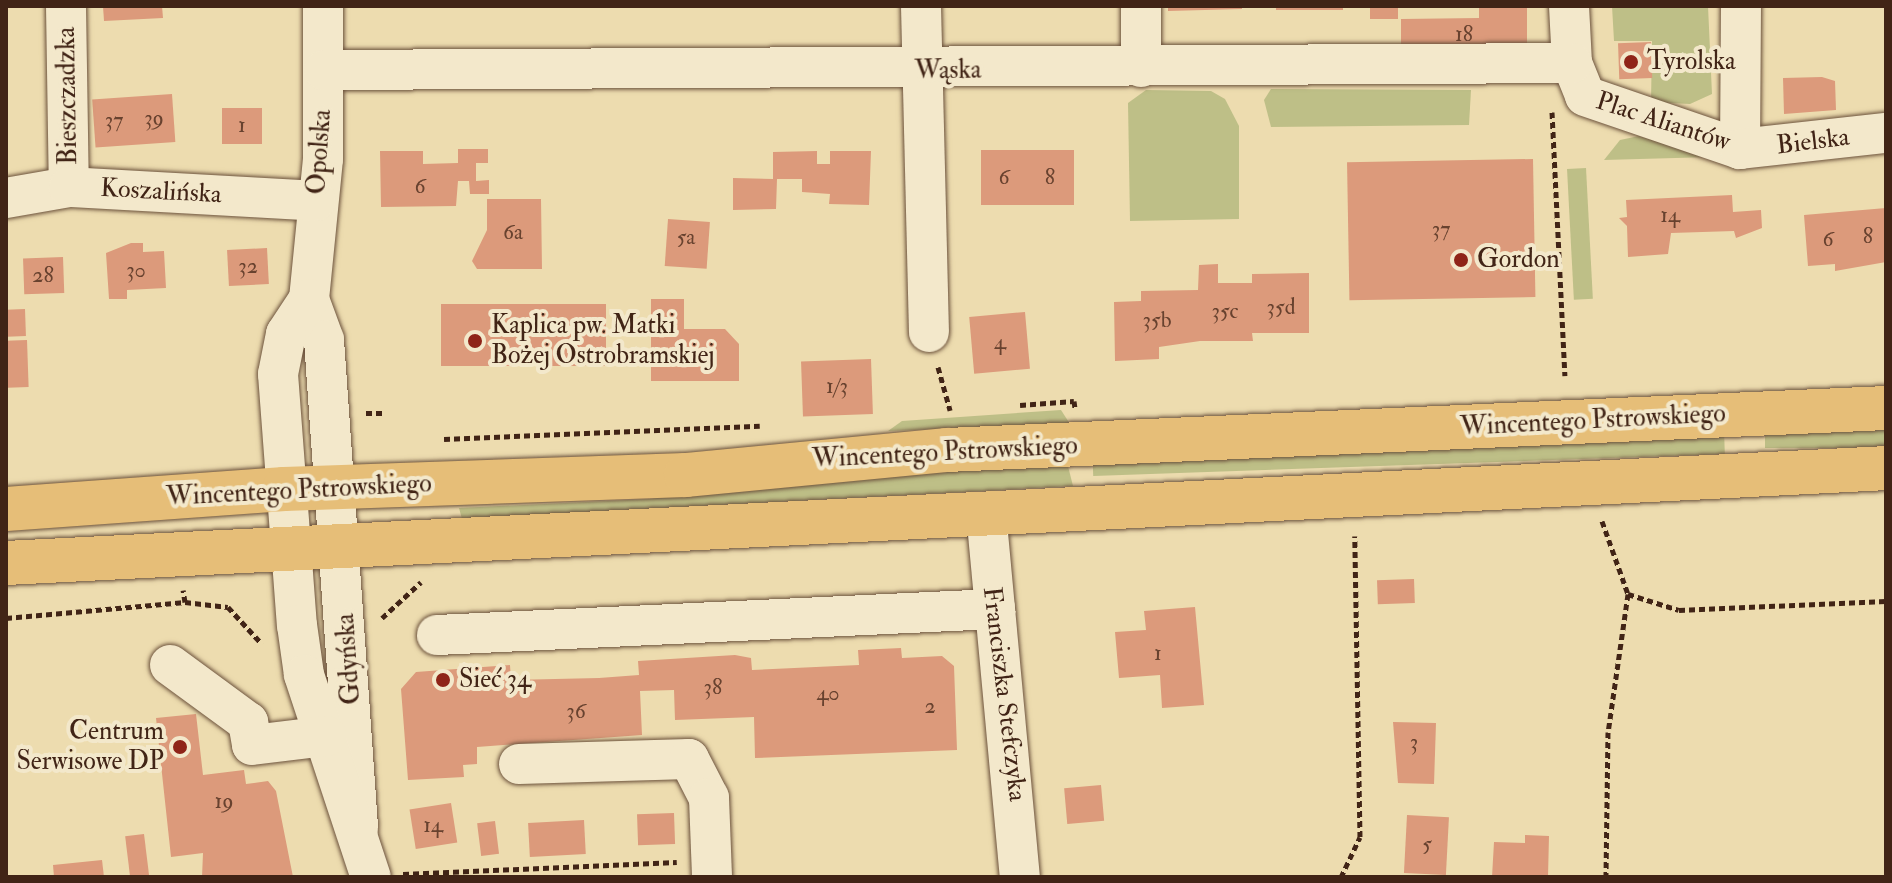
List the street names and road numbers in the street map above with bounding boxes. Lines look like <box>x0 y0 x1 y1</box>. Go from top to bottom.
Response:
street label: Bieszczadzka <box>51 27 85 165</box>
street label: Wąska <box>914 55 982 87</box>
street label: Plac Aliantów <box>1592 86 1734 158</box>
street label: Opolska <box>301 108 339 196</box>
street label: Bielska <box>1775 122 1851 162</box>
street label: Koszalińska <box>100 173 222 211</box>
street label: Wincentego Pstrowskiego <box>1459 398 1727 444</box>
street label: Wincentego Pstrowskiego <box>811 430 1079 476</box>
street label: Wincentego Pstrowskiego <box>165 468 433 514</box>
street label: Franciszka Stefczyka <box>975 585 1033 803</box>
street label: Gdyńska <box>330 612 368 706</box>

